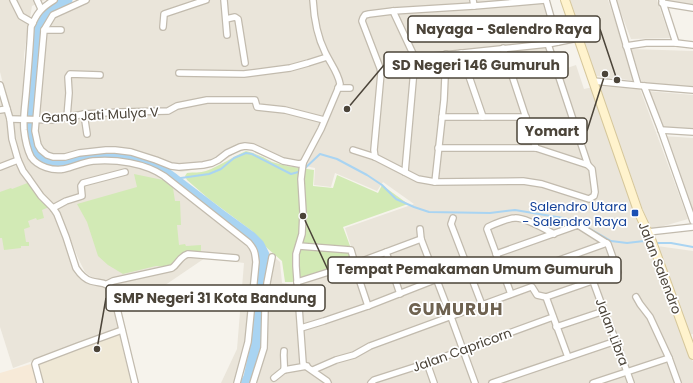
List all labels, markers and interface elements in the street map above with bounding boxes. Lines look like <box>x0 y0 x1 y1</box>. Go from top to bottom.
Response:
callout: Nayaga - Salendro Raya <box>408 16 600 42</box>
text: Nayaga - Salendro Raya <box>416 19 592 39</box>
callout: SD Negeri 146 Gumuruh <box>384 52 568 78</box>
text: SD Negeri 146 Gumuruh <box>392 55 560 75</box>
street label: Gang Jati Mulya V <box>41 102 159 128</box>
callout: Yomart <box>517 118 587 144</box>
text: Yomart <box>525 121 579 141</box>
place label: Salendro Utara - Salendro Raya <box>522 197 627 231</box>
marker: Salendro Utara - Salendro Raya <box>630 208 640 218</box>
street label: Jalan Salendro <box>634 219 686 317</box>
callout: Tempat Pemakaman Umum Gumuruh <box>328 257 621 283</box>
text: Tempat Pemakaman Umum Gumuruh <box>336 259 614 279</box>
callout: SMP Negeri 31 Kota Bandung <box>106 285 325 311</box>
text: SMP Negeri 31 Kota Bandung <box>113 288 317 308</box>
street label: Jalan Libra <box>590 296 634 368</box>
district label: GUMURUH <box>408 297 504 321</box>
street label: Jalan Capricorn <box>410 323 514 377</box>

